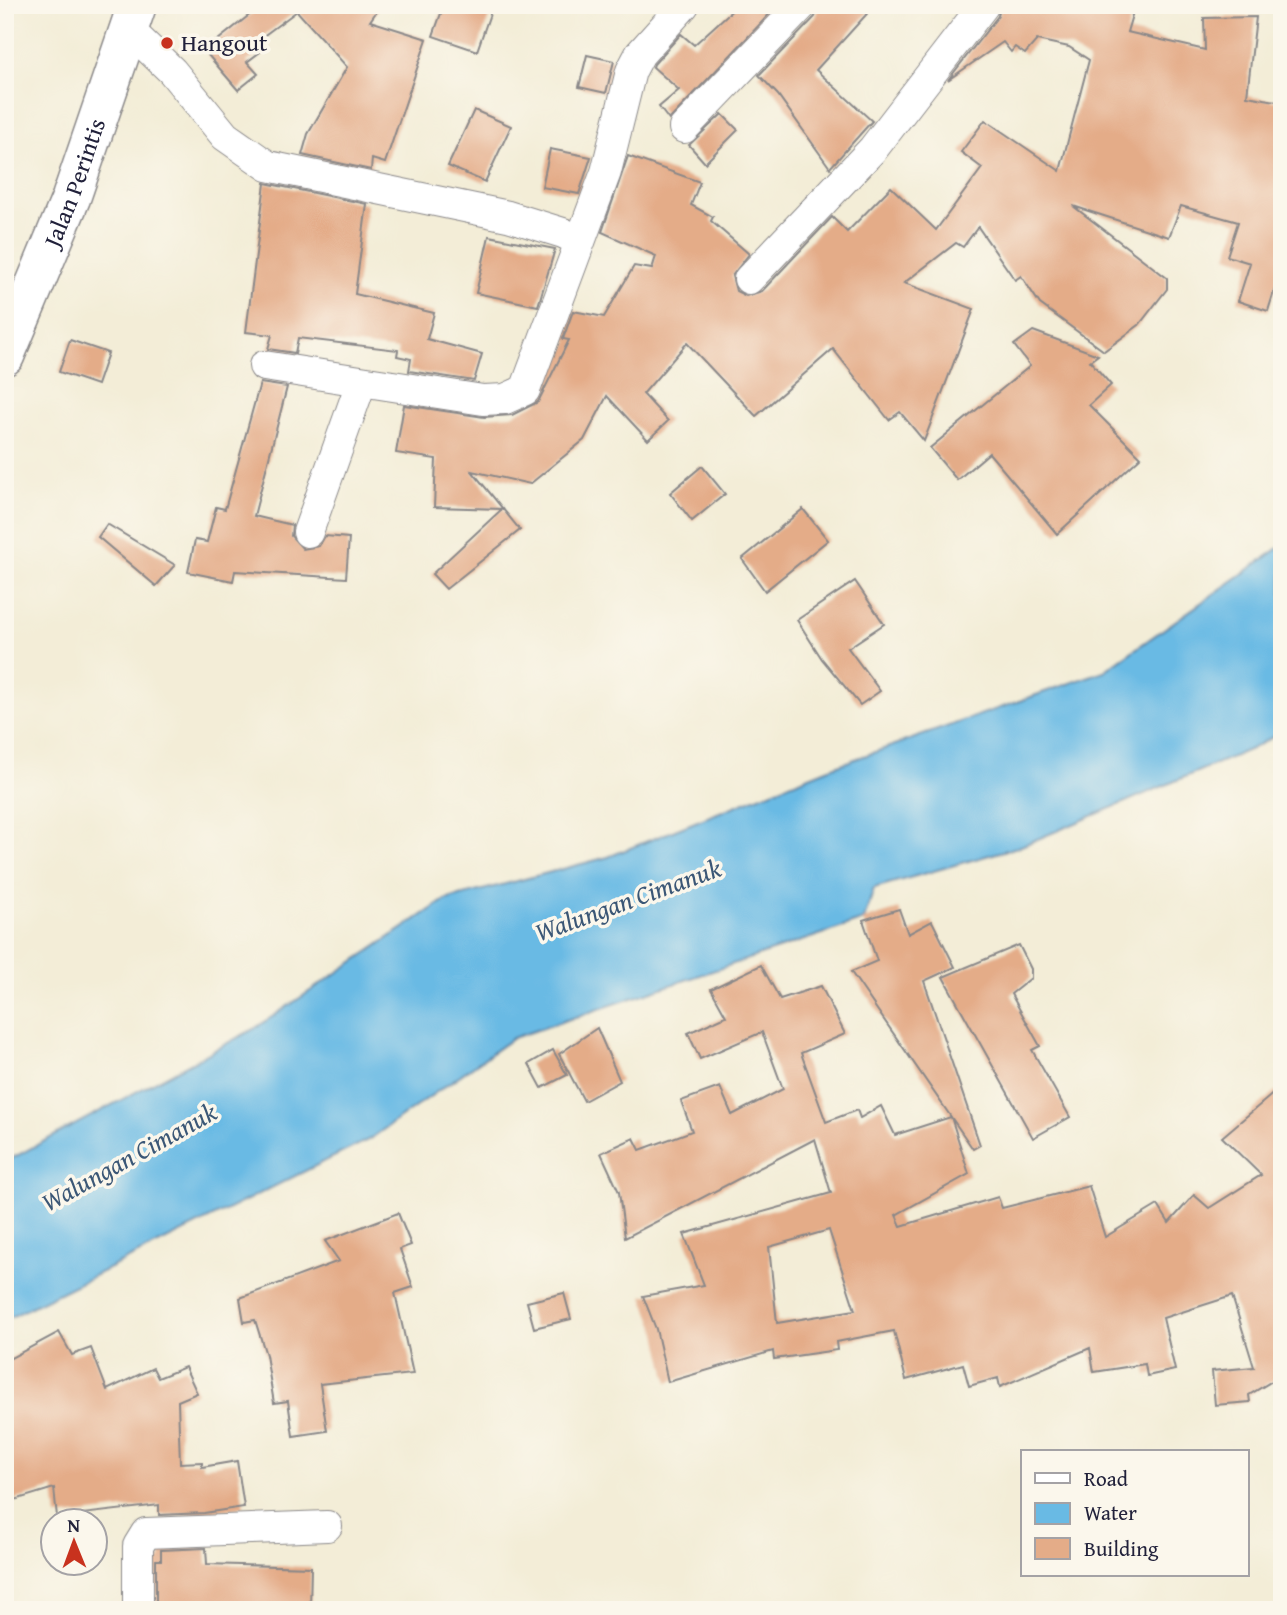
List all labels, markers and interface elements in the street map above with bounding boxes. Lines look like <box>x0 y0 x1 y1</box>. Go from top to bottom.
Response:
place label: Hangout <box>181 25 268 60</box>
marker: Hangout <box>159 35 175 51</box>
street label: Jalan Perintis <box>33 113 114 255</box>
water label: Walungan Cimanuk <box>529 848 726 951</box>
water label: Walungan Cimanuk <box>34 1092 224 1221</box>
legend <box>1021 1450 1248 1576</box>
text: Road <box>1084 1463 1129 1494</box>
text: Water <box>1084 1497 1137 1528</box>
north arrow <box>38 1506 108 1576</box>
text: N <box>67 1511 81 1539</box>
text: Building <box>1084 1533 1159 1564</box>

